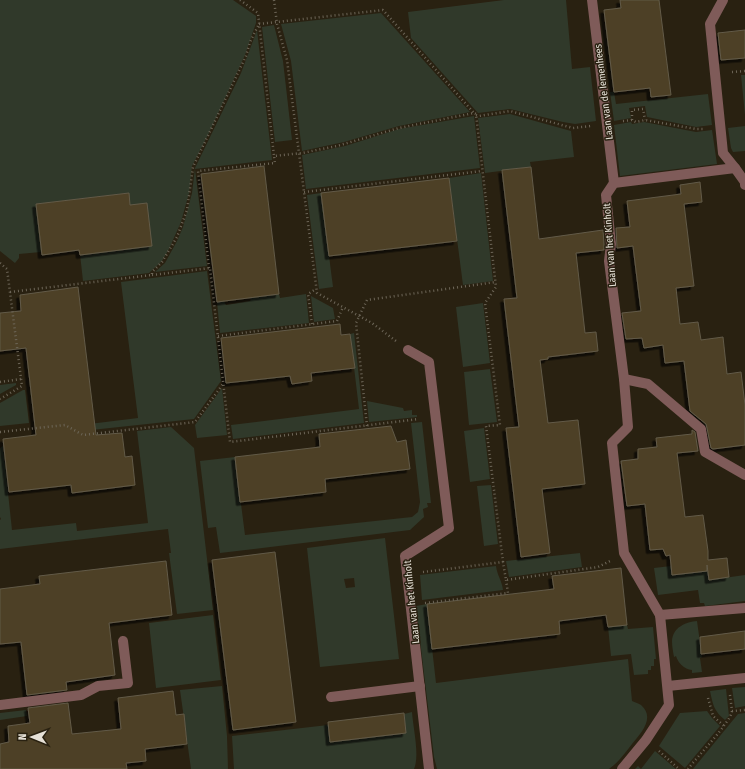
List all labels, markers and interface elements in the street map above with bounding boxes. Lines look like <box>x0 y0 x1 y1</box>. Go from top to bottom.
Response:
street label: Laan van de Iemenhees <box>592 43 616 140</box>
street label: Laan van het Kinholt <box>601 202 619 287</box>
street label: Laan van het Kinholt <box>402 559 422 644</box>
north arrow <box>12 717 52 757</box>
text: N <box>16 733 29 740</box>

